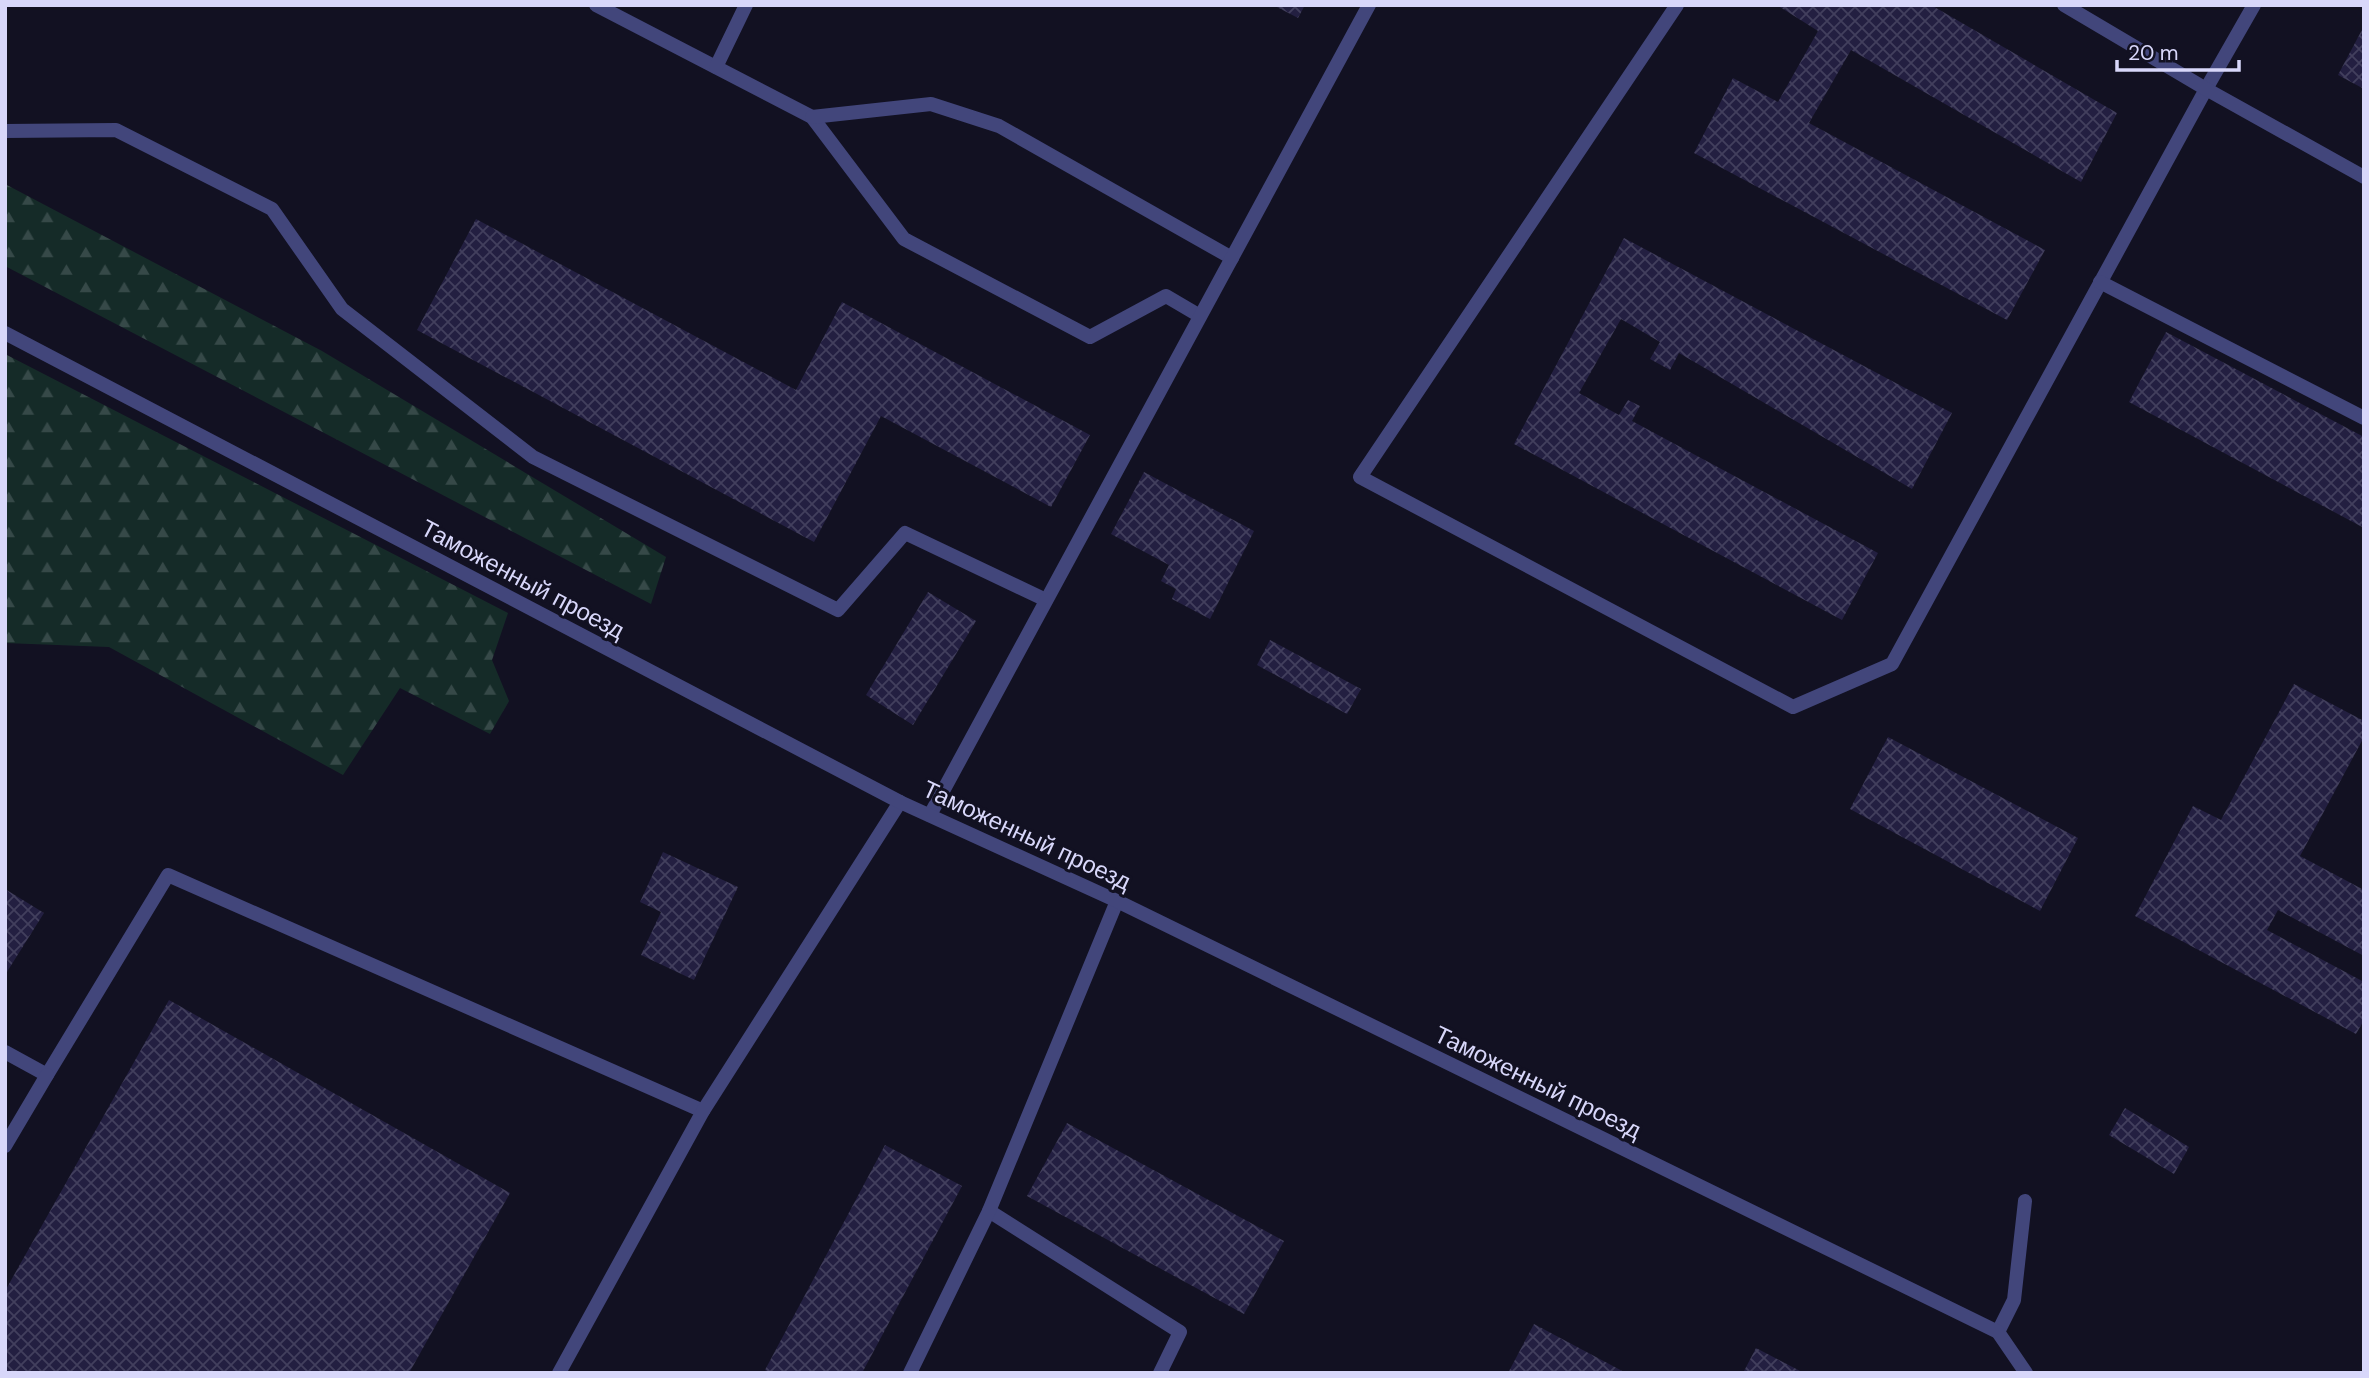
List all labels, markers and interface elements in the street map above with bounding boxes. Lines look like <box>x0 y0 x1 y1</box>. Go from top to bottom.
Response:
scale bar <box>2117 28 2240 72</box>
text: 20 m <box>2128 39 2179 67</box>
street label: Таможенный проезд <box>416 512 630 646</box>
street label: Таможенный проезд <box>918 773 1136 897</box>
street label: Таможенный проезд <box>1429 1018 1647 1146</box>

